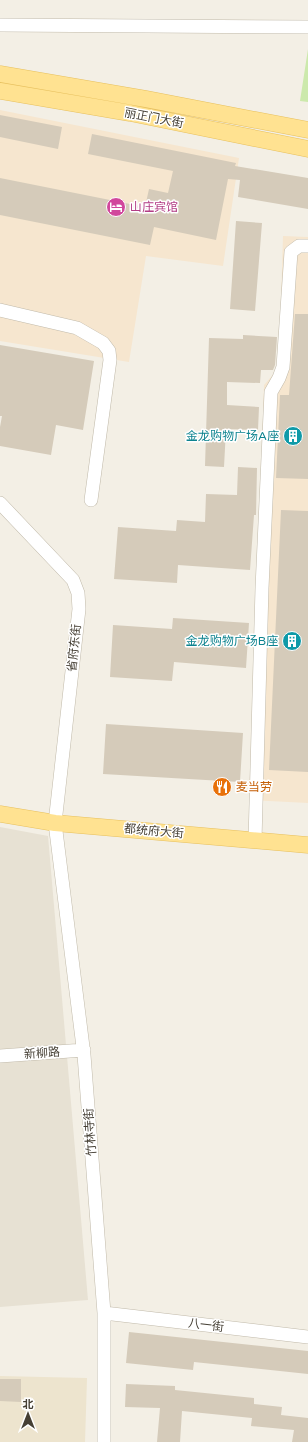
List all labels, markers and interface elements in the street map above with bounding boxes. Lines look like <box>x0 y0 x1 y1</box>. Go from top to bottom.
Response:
street label: 丽正门大街 <box>123 105 185 131</box>
hotel icon: 山庄宾馆 <box>105 196 127 218</box>
place label: 山庄宾馆 <box>130 200 178 214</box>
building icon: 金龙购物广场A座 <box>282 425 304 447</box>
place label: 金龙购物广场A座 <box>186 429 279 443</box>
street label: 省府东街 <box>65 623 83 673</box>
building icon: 金龙购物广场B座 <box>281 630 303 652</box>
place label: 金龙购物广场B座 <box>186 634 278 648</box>
restaurant icon: 麦当劳 <box>211 776 233 798</box>
place label: 麦当劳 <box>236 780 272 794</box>
street label: 都统府大街 <box>123 821 185 841</box>
street label: 新柳路 <box>24 1045 60 1061</box>
street label: 竹林寺街 <box>81 1108 99 1156</box>
street label: 八一街 <box>187 1316 225 1334</box>
north arrow <box>8 1394 48 1434</box>
text: 北 <box>23 1398 34 1411</box>

